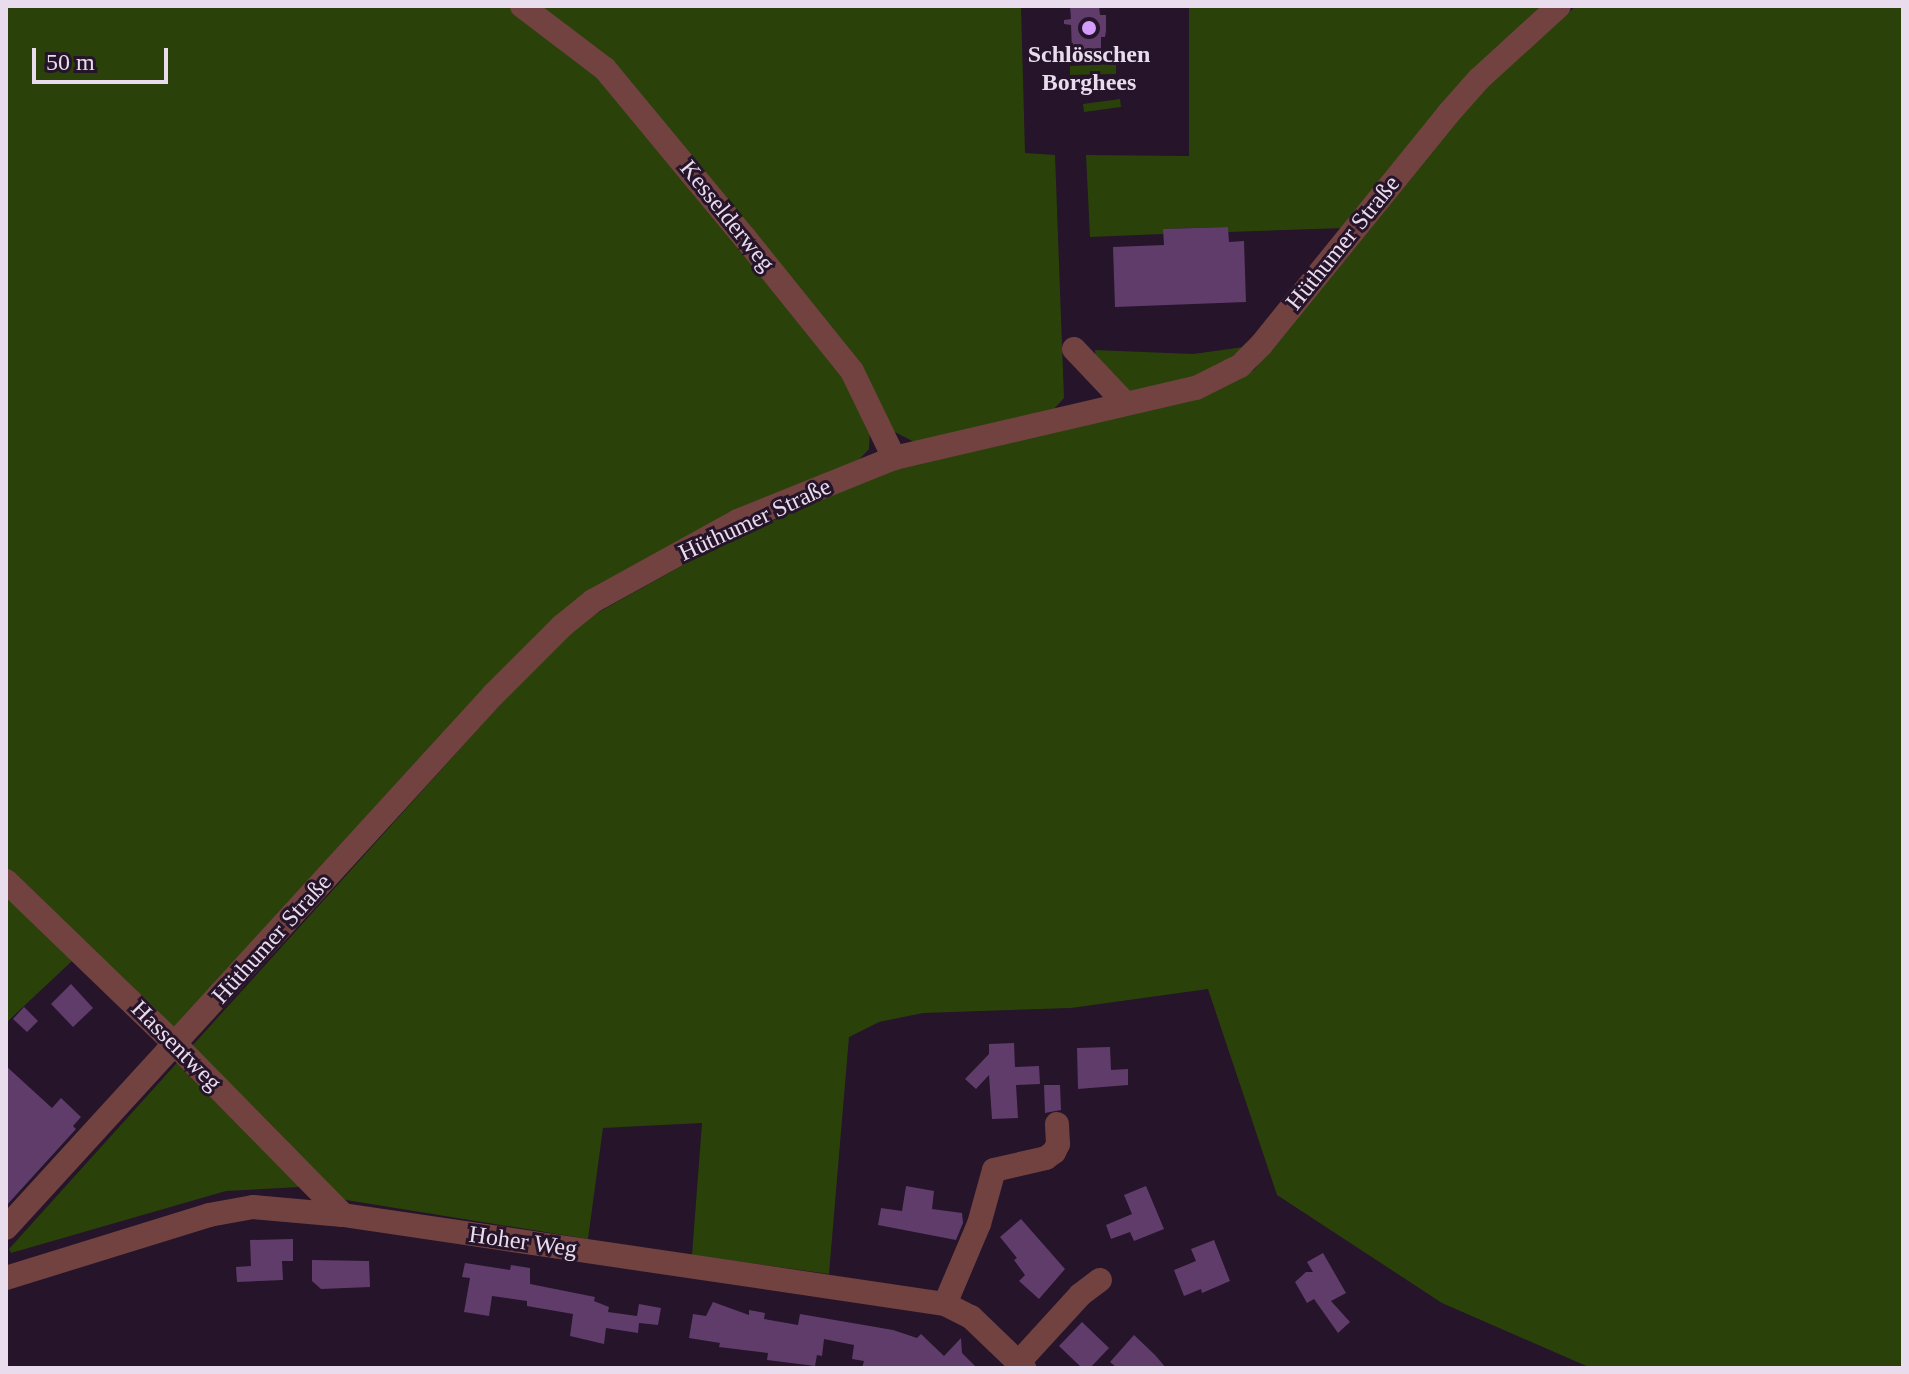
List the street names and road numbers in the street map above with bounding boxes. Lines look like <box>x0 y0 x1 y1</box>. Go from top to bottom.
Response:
street label: Kesselderweg <box>673 155 781 277</box>
street label: Hüthumer Straße <box>1280 170 1406 316</box>
street label: Hüthumer Straße <box>674 472 836 568</box>
street label: Hüthumer Straße <box>206 868 338 1010</box>
street label: Hassentweg <box>125 995 227 1097</box>
street label: Hoher Weg <box>467 1220 579 1264</box>

